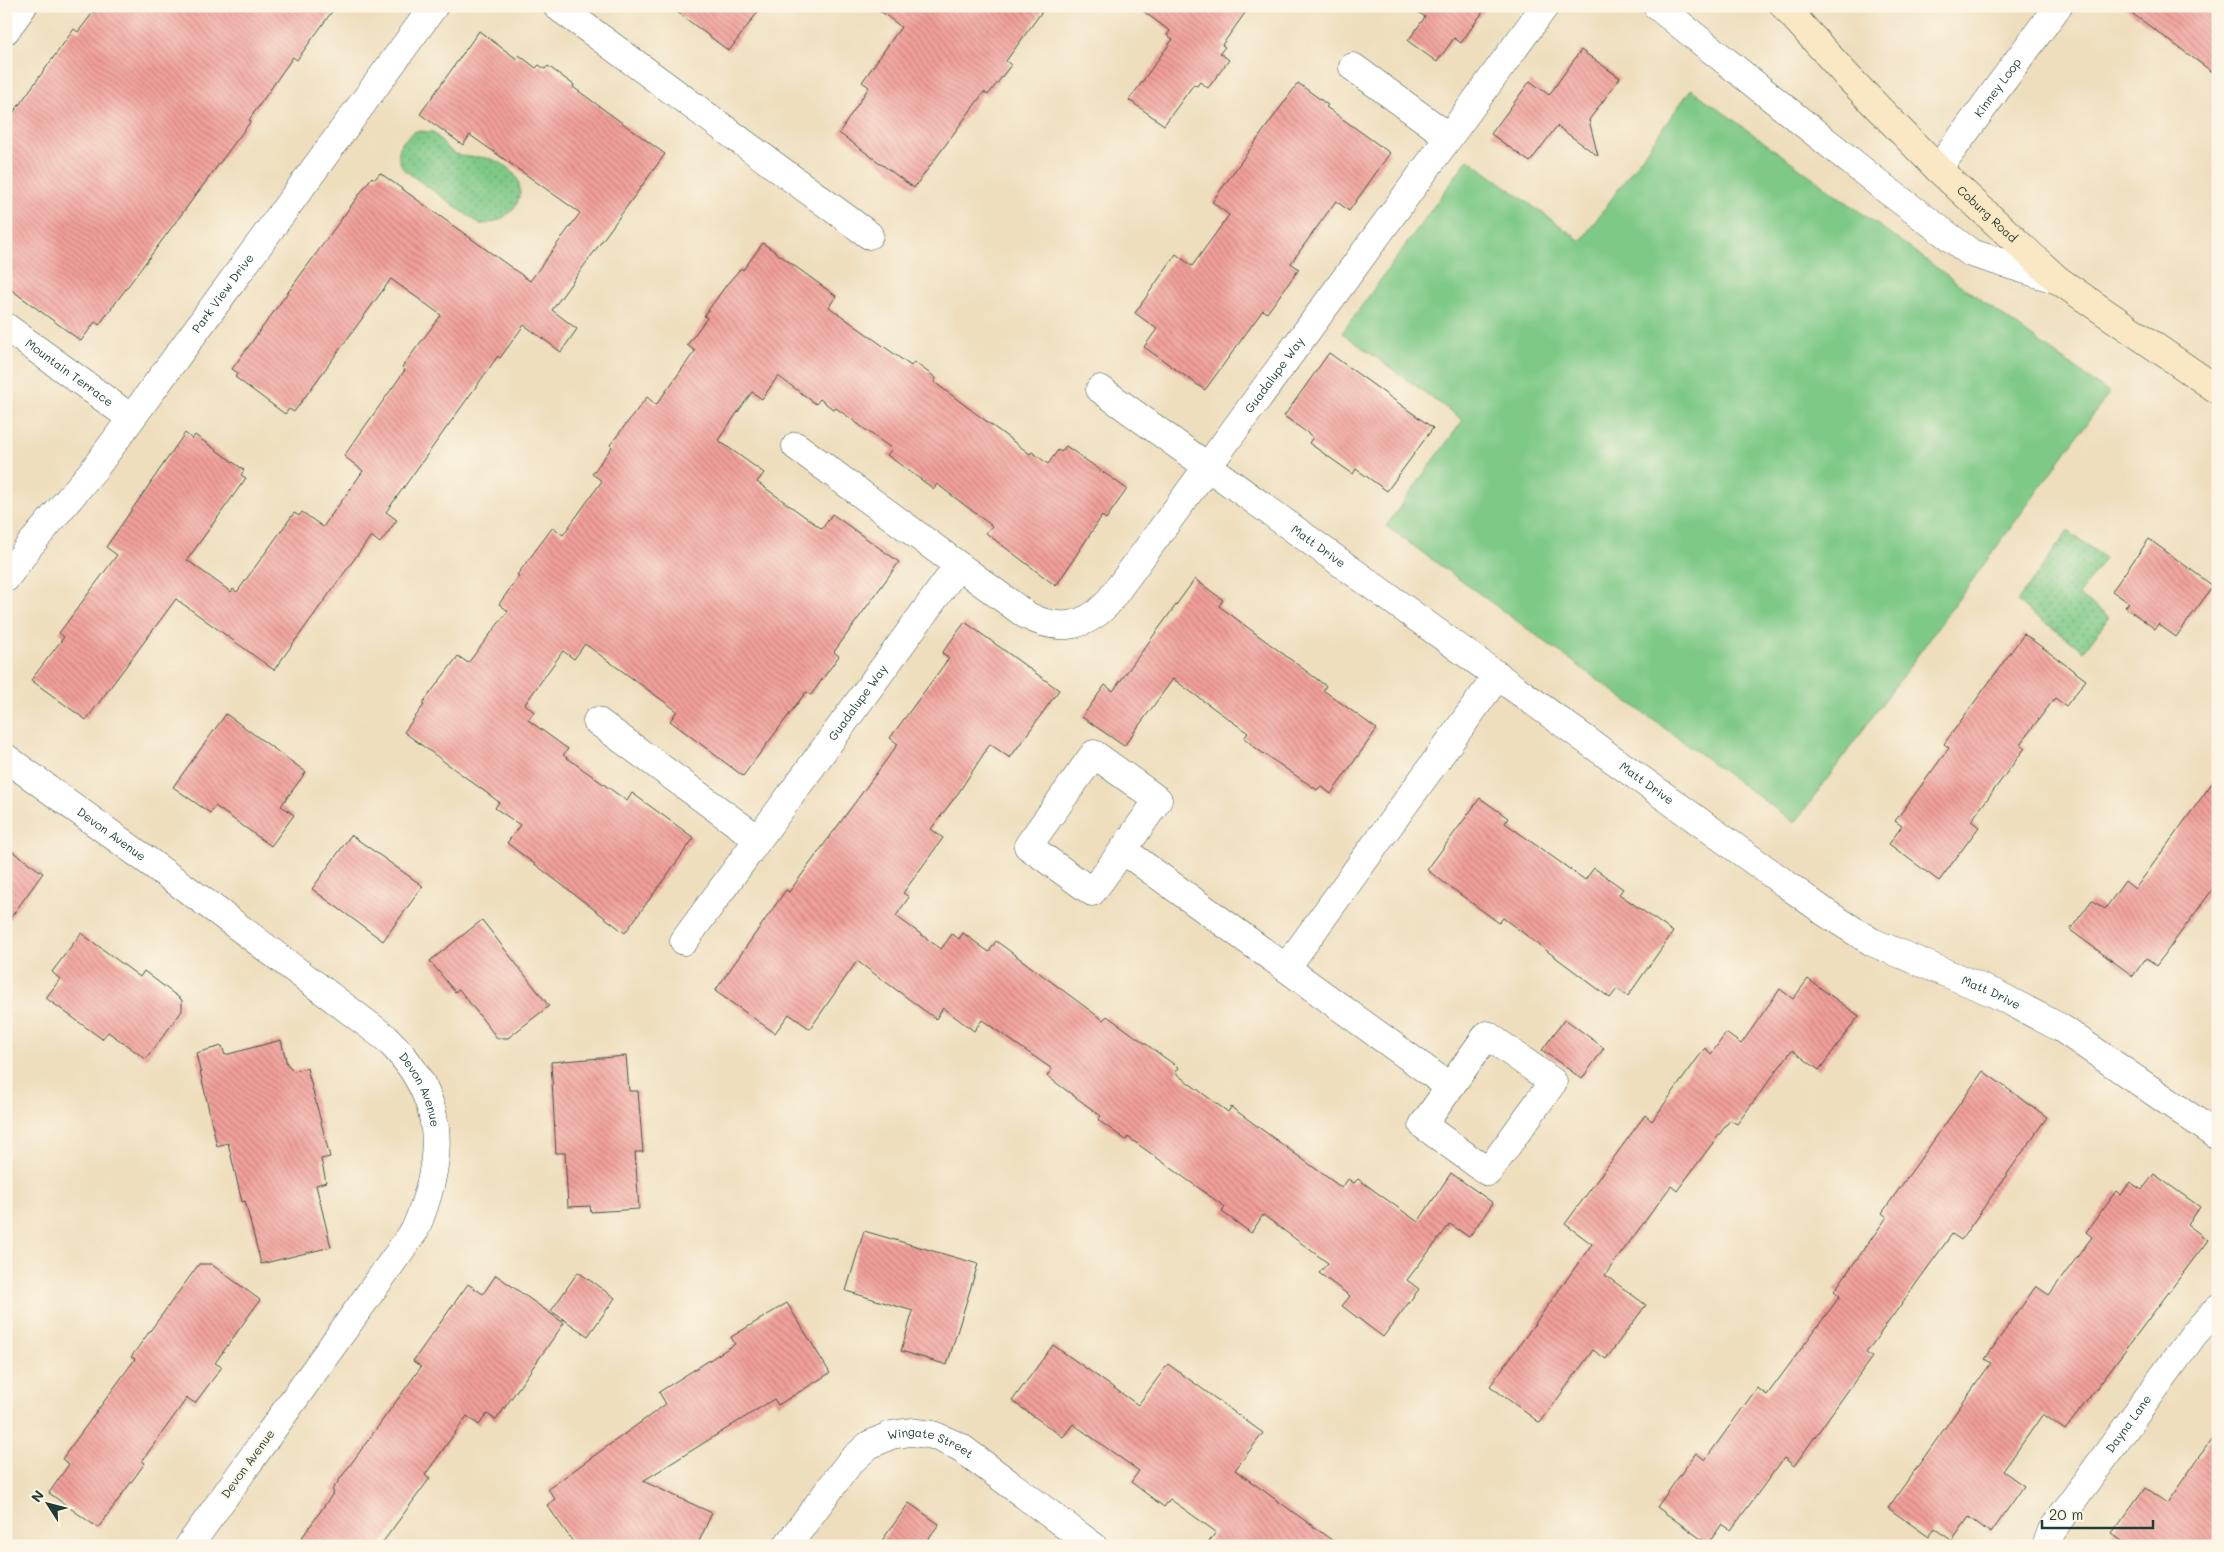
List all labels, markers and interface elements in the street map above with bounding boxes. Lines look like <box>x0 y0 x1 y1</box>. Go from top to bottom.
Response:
street label: Kinney Loop <box>1970 54 2024 120</box>
street label: Coburg Road <box>1954 182 2022 246</box>
street label: Park View Drive <box>188 250 257 336</box>
street label: Guadalupe Way <box>1241 333 1307 416</box>
street label: Mountain Terrace <box>22 335 117 409</box>
street label: Matt Drive <box>1288 521 1349 571</box>
street label: Guadalupe Way <box>824 661 890 744</box>
street label: Matt Drive <box>1617 758 1677 808</box>
street label: Devon Avenue <box>74 803 149 864</box>
street label: Matt Drive <box>1959 971 2024 1012</box>
street label: Devon Avenue <box>396 1049 444 1128</box>
street label: Dayna Lane <box>2101 1391 2154 1455</box>
street label: Wingate Street <box>886 1423 977 1461</box>
street label: Devon Avenue <box>217 1426 278 1501</box>
north arrow <box>22 1480 72 1530</box>
text: N <box>26 1486 48 1506</box>
scale bar <box>2042 1497 2153 1529</box>
text: 20 m <box>2049 1504 2083 1524</box>

